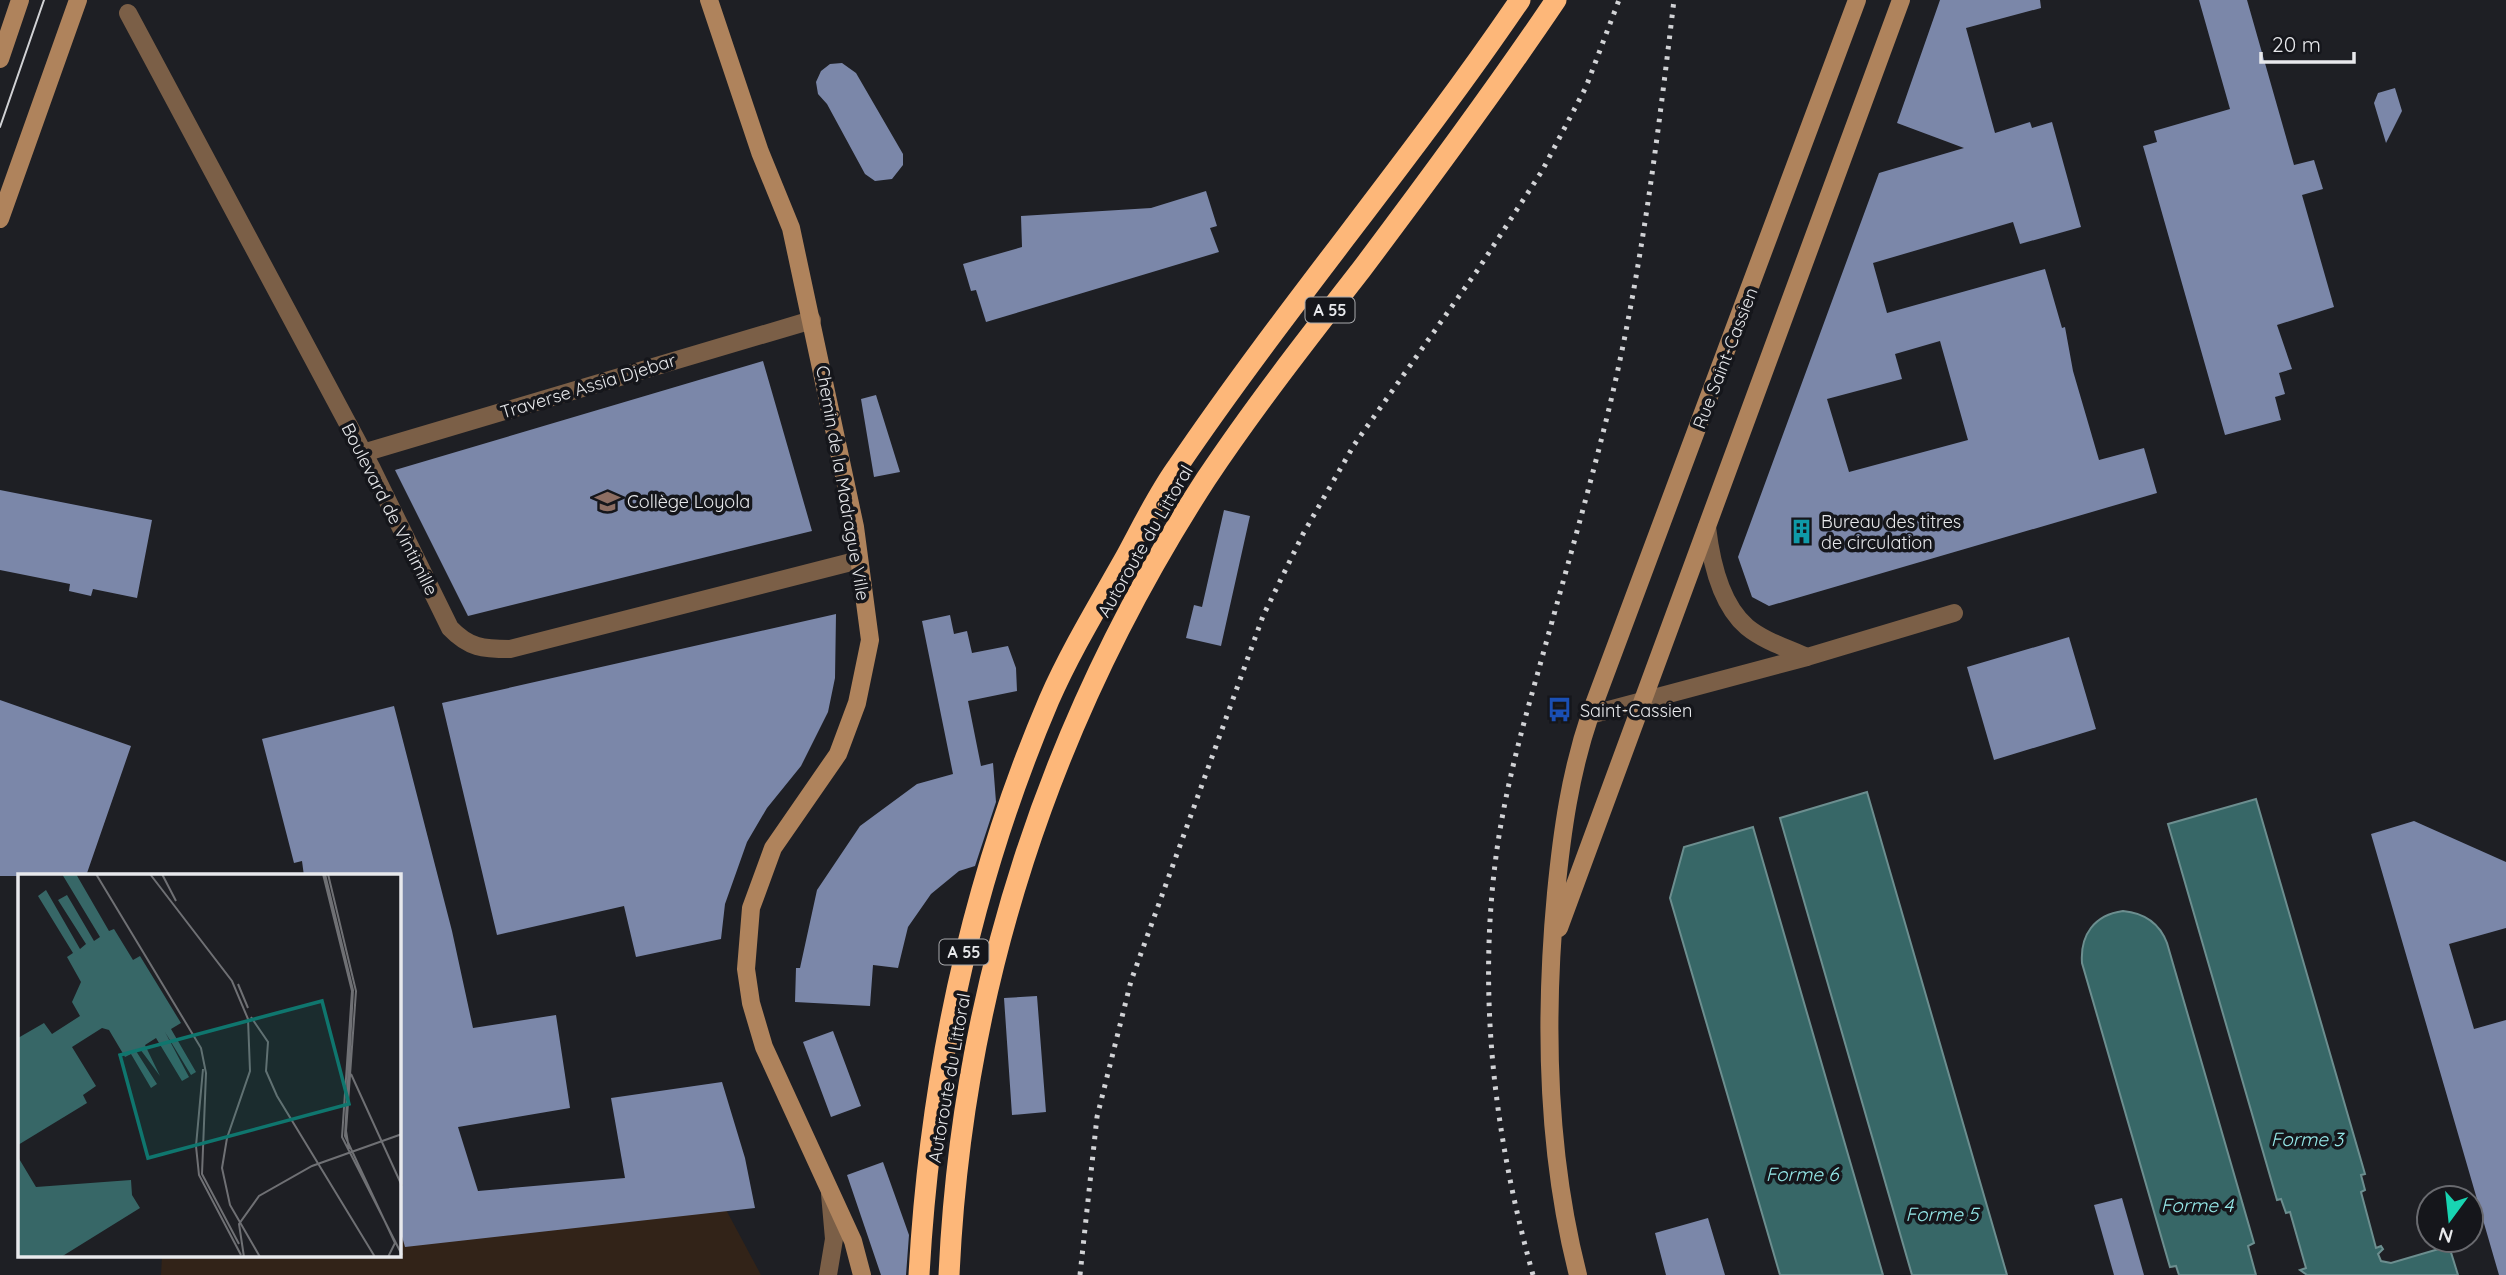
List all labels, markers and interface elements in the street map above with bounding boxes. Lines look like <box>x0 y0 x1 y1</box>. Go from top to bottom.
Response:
scale bar <box>2261 21 2354 65</box>
text: 20 m <box>2272 31 2321 57</box>
street label: Rue Saint-Cassien <box>1687 284 1763 432</box>
road number: A 55 <box>1306 298 1354 322</box>
street label: Traverse Assia Djebar <box>498 348 679 424</box>
street label: Chemin de la Madrague Ville <box>811 364 875 602</box>
street label: Boulevard de Vintimille <box>337 419 443 599</box>
street label: Autoroute du Littoral <box>1092 461 1198 621</box>
school or university icon: Collège Loyola <box>593 487 621 515</box>
place label: Collège Loyola <box>627 490 750 513</box>
place label: Bureau des titres de circulation <box>1821 510 1961 554</box>
building icon: Bureau des titres de circulation <box>1787 517 1815 545</box>
bus stop icon: Saint-Cassien <box>1546 696 1574 724</box>
place label: Saint-Cassien <box>1580 699 1692 722</box>
inset map <box>18 874 401 1258</box>
road number: A 55 <box>940 940 988 964</box>
street label: Autoroute du Littoral <box>923 991 975 1165</box>
water label: Forme 3 <box>2271 1127 2345 1151</box>
water label: Forme 6 <box>1766 1162 1840 1186</box>
north arrow <box>2415 1184 2485 1254</box>
water label: Forme 4 <box>2161 1193 2234 1217</box>
water label: Forme 5 <box>1906 1202 1981 1226</box>
text: N <box>2436 1222 2455 1249</box>

